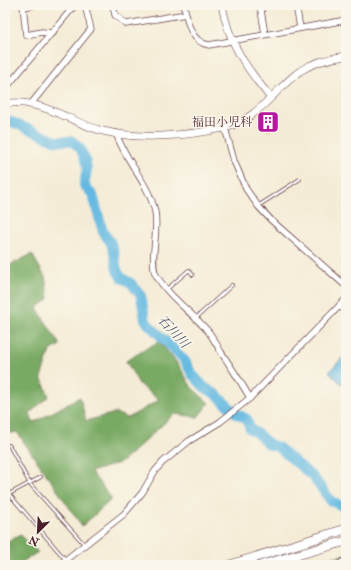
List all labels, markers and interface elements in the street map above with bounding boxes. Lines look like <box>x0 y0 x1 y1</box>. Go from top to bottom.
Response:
building icon: 福田小児科 <box>255 109 281 135</box>
place label: 福田小児科 <box>192 115 252 130</box>
water label: 石川川 <box>154 312 194 353</box>
north arrow <box>18 512 58 552</box>
text: N <box>26 532 42 549</box>

